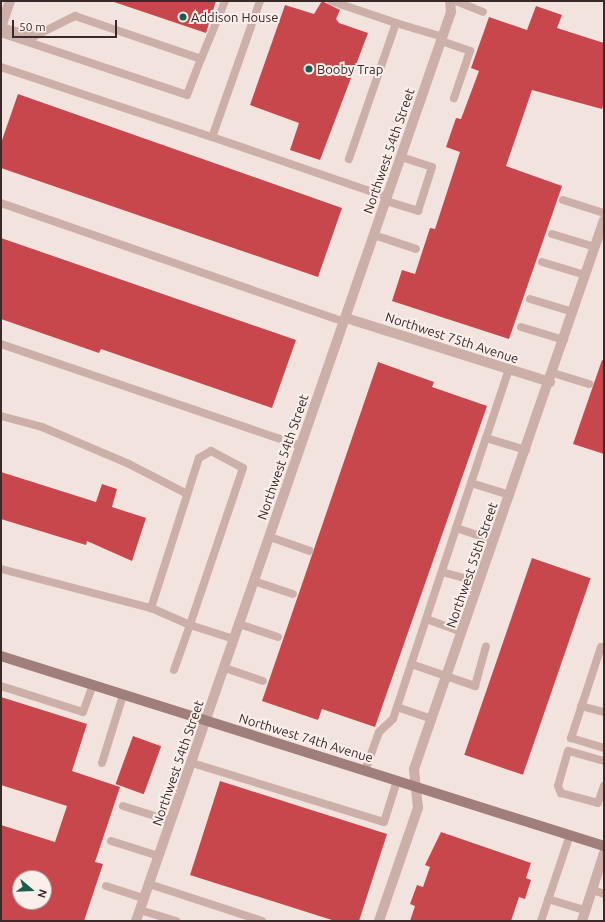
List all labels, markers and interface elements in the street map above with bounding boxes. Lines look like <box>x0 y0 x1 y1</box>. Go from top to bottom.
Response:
place label: Addison House <box>191 9 278 25</box>
scale bar <box>14 12 119 38</box>
marker: Addison House <box>178 12 188 22</box>
text: 50 m <box>19 20 46 33</box>
place label: Booby Trap <box>317 61 383 77</box>
marker: Booby Trap <box>304 64 314 74</box>
street label: Northwest 54th Street <box>360 86 418 216</box>
street label: Northwest 75th Avenue <box>383 309 521 367</box>
street label: Northwest 54th Street <box>254 392 312 522</box>
street label: Northwest 55th Street <box>443 500 501 630</box>
street label: Northwest 54th Street <box>149 698 207 828</box>
street label: Northwest 74th Avenue <box>237 710 375 766</box>
north arrow <box>12 870 52 910</box>
text: N <box>35 888 49 899</box>

